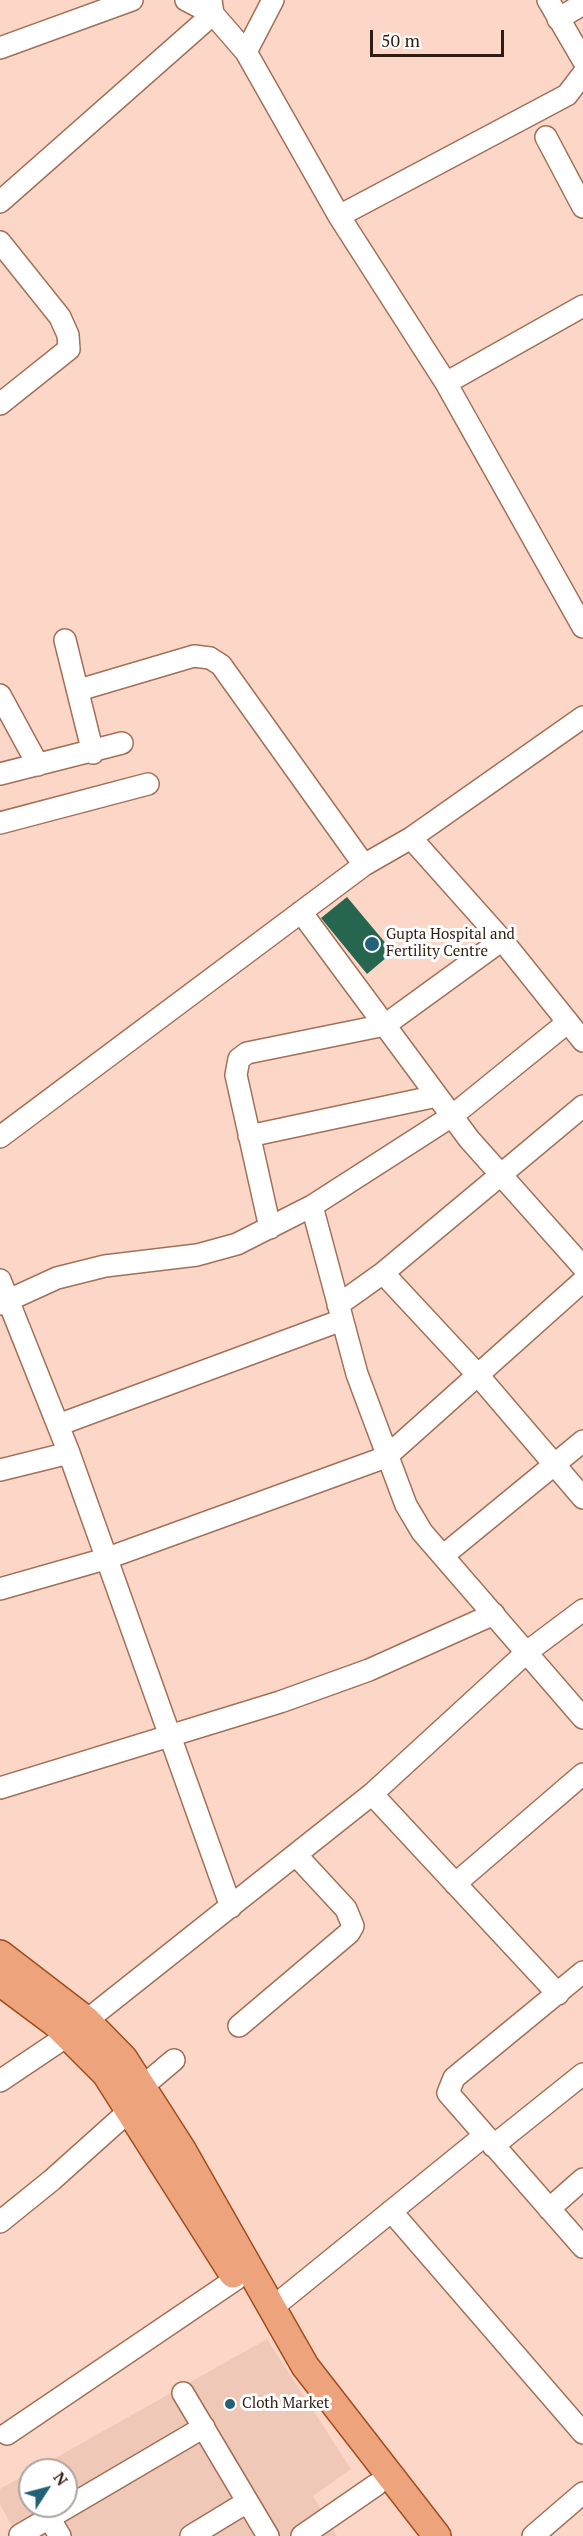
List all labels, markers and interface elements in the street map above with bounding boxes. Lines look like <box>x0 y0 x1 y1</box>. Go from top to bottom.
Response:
scale bar <box>373 18 506 56</box>
text: 50 m <box>381 28 420 52</box>
place label: Gupta Hospital and Fertility Centre <box>386 926 515 961</box>
marker: Gupta Hospital and Fertility Centre <box>363 935 381 953</box>
place label: Cloth Market <box>242 2395 329 2413</box>
marker: Cloth Market <box>223 2397 237 2411</box>
north arrow <box>18 2458 78 2518</box>
text: N <box>48 2467 73 2490</box>

